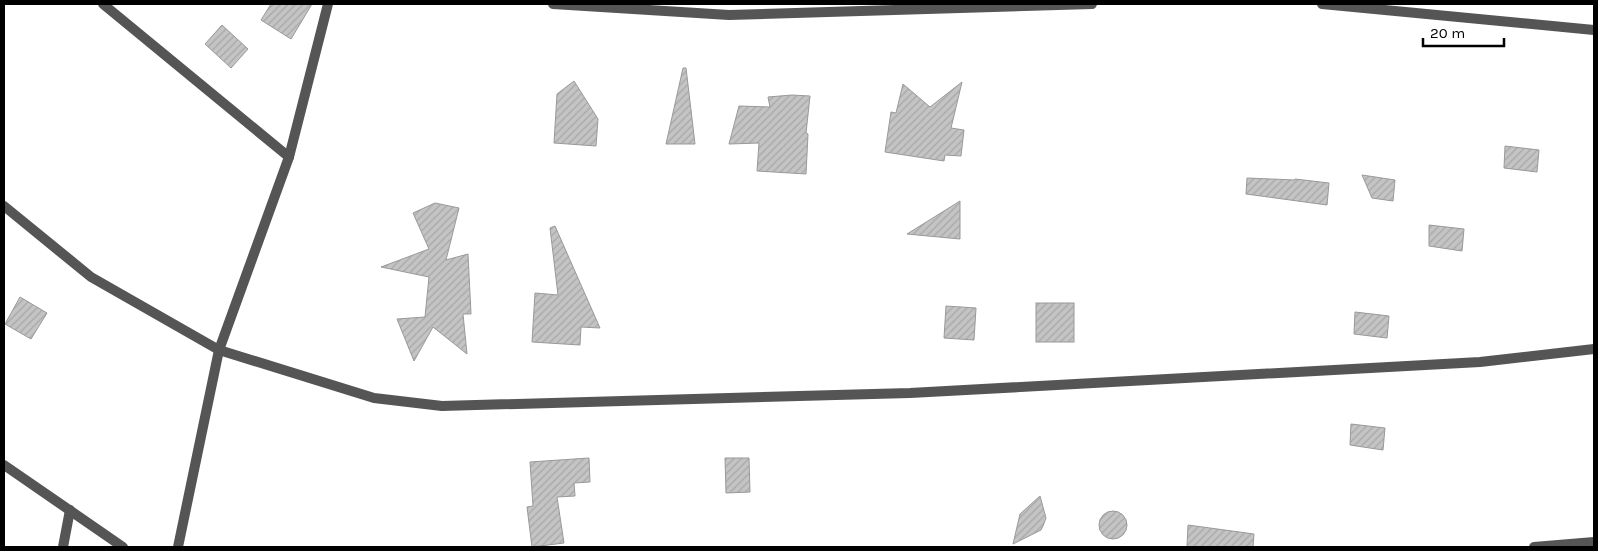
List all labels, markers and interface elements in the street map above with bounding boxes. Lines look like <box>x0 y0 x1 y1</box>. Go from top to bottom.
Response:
scale bar <box>1423 15 1504 47</box>
text: 20 m <box>1430 24 1465 42</box>

